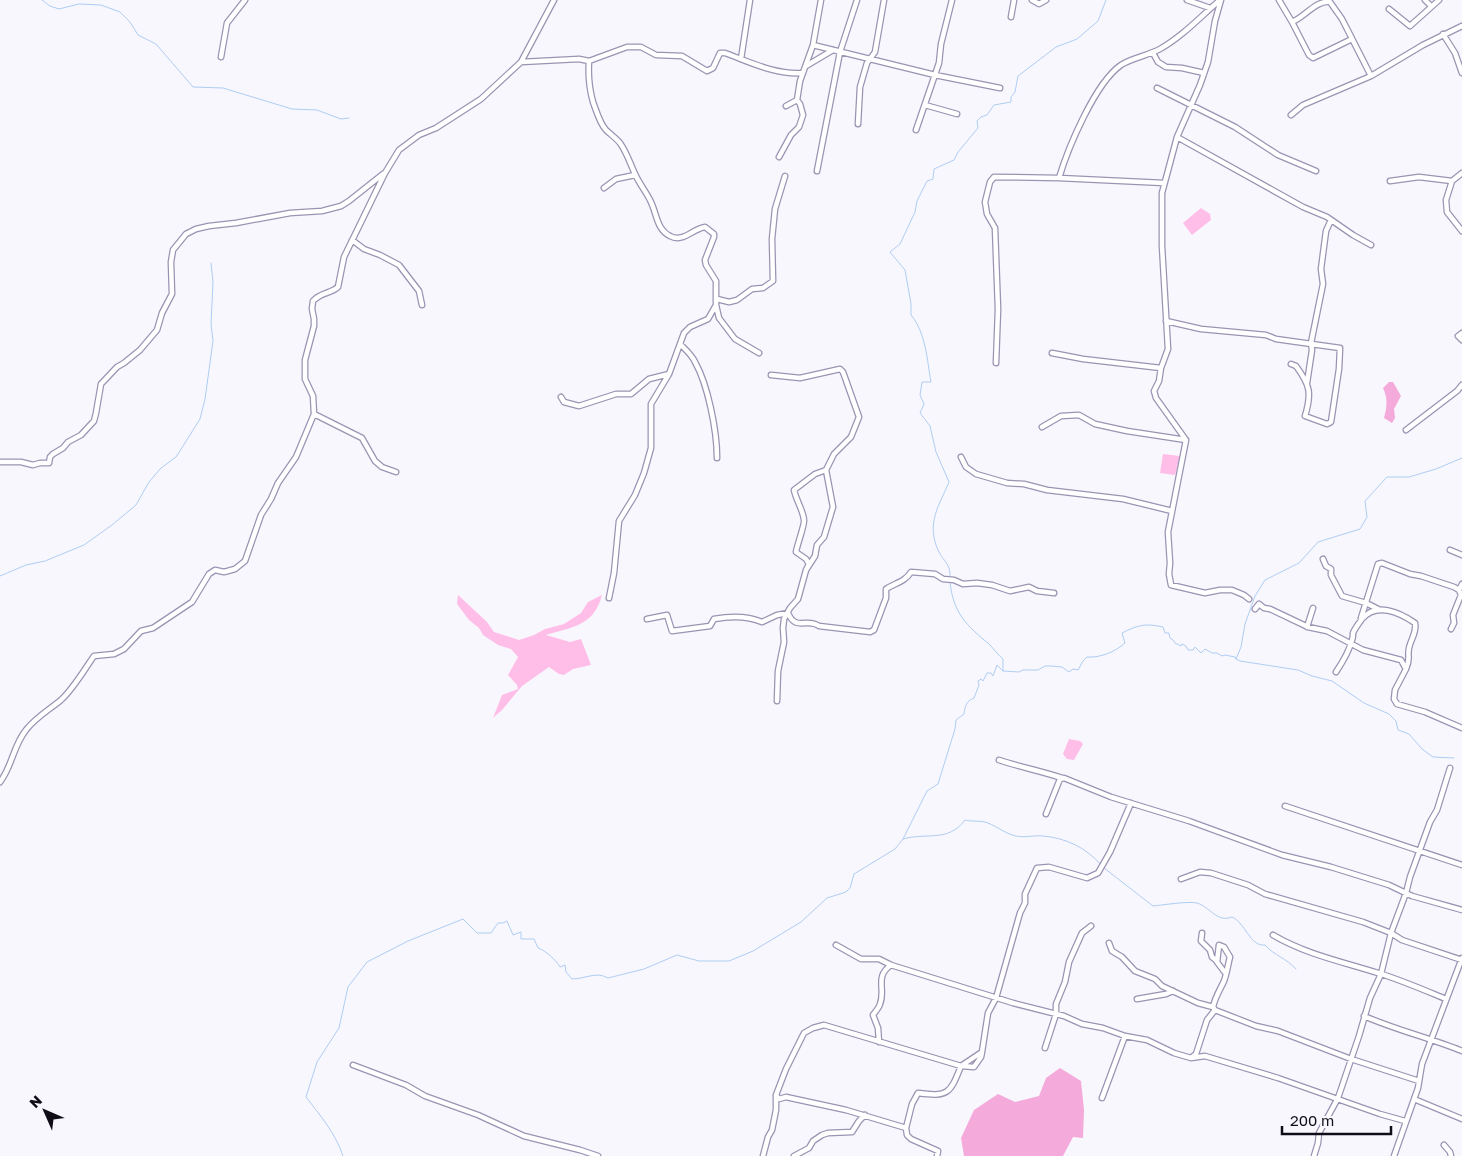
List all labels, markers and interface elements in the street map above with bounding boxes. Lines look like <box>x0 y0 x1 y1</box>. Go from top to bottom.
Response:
north arrow <box>20 1086 70 1136</box>
text: N <box>26 1092 45 1111</box>
scale bar <box>1282 1104 1391 1136</box>
text: 200 m <box>1290 1111 1334 1129</box>

